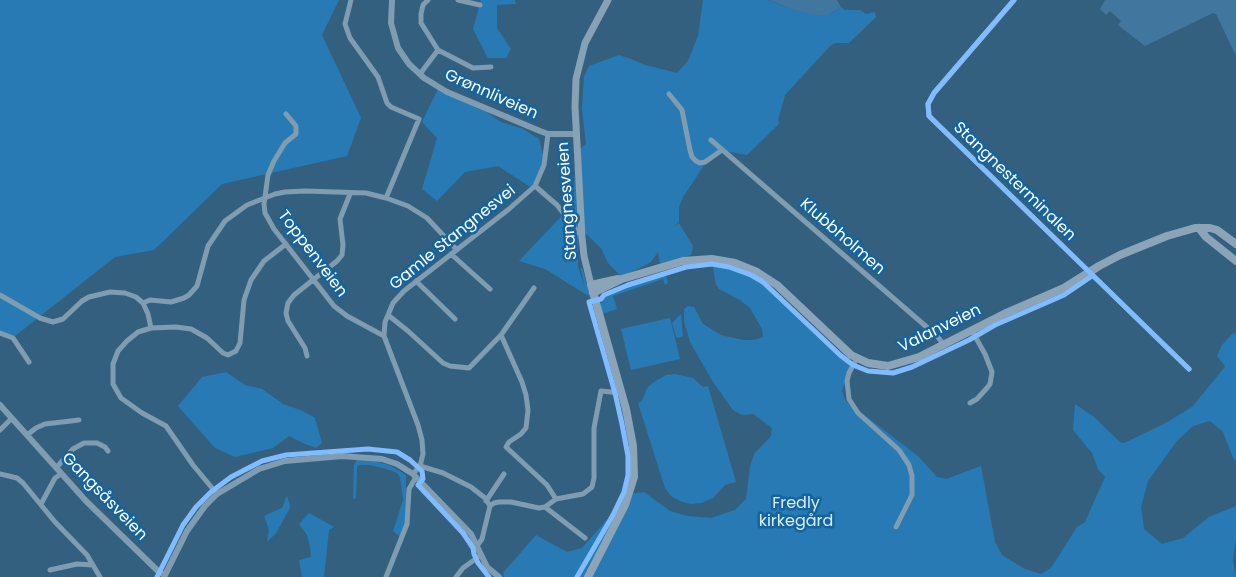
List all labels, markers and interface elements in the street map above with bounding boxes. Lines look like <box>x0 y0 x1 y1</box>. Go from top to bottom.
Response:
street label: Grønnliveien <box>441 66 541 124</box>
street label: Stangnesterminalen <box>949 119 1079 245</box>
street label: Stangnesveien <box>554 141 582 261</box>
street label: Gamle Stangnesvei <box>386 181 520 295</box>
street label: Klubbholmen <box>796 195 888 279</box>
street label: Toppenveien <box>273 207 351 301</box>
street label: Valanveien <box>896 301 984 357</box>
street label: Gangsåsveien <box>57 449 151 545</box>
park label: Fredly kirkegård <box>759 494 833 532</box>

